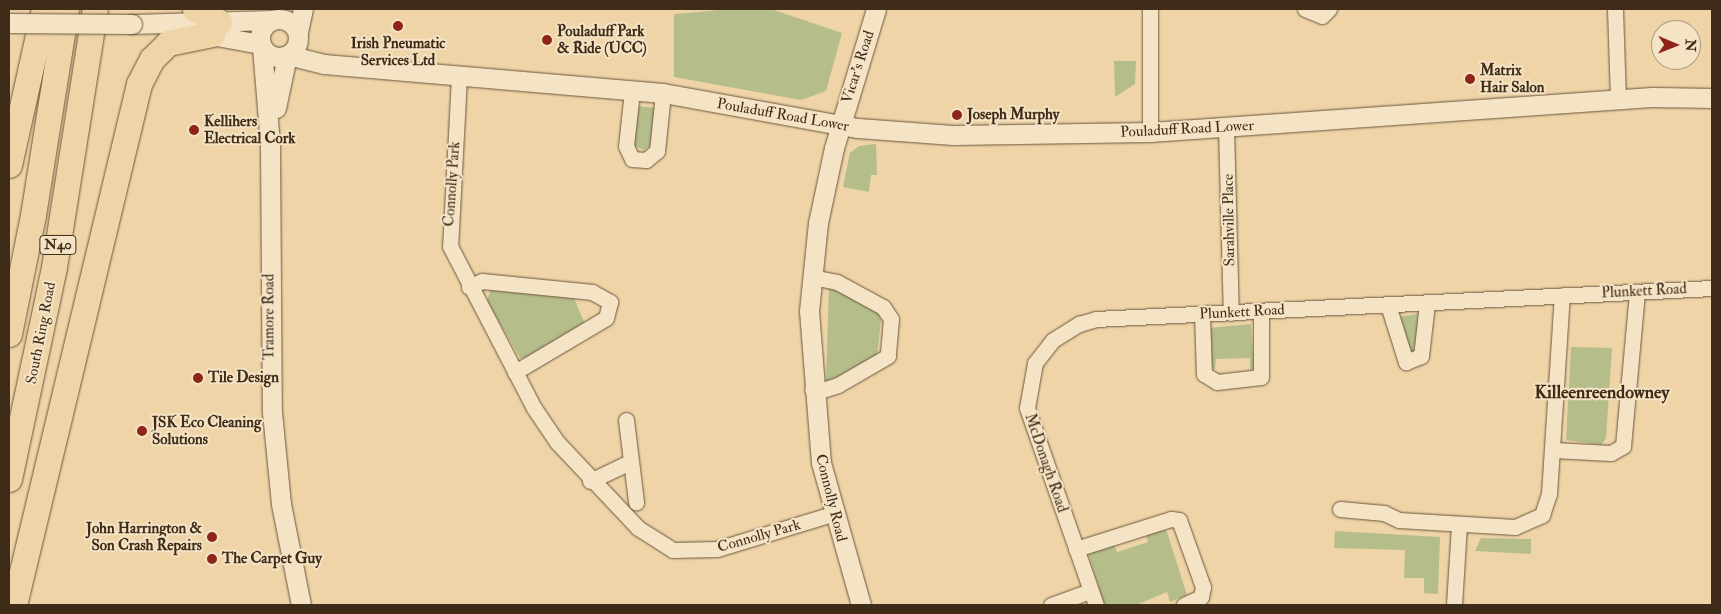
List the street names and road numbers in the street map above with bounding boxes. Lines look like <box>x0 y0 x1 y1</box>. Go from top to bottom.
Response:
street label: Vicar's Road <box>838 28 878 106</box>
street label: Pouladuff Road Lower <box>716 95 850 135</box>
street label: Pouladuff Road Lower <box>1120 117 1254 141</box>
street label: Connolly Park <box>440 141 464 227</box>
street label: Sarahville Place <box>1219 174 1239 266</box>
road number: N40 <box>39 234 77 256</box>
street label: Tramore Road <box>260 274 278 360</box>
street label: South Ring Road <box>22 280 60 386</box>
street label: Plunkett Road <box>1601 280 1687 302</box>
street label: Plunkett Road <box>1199 301 1285 323</box>
street label: McDonagh Road <box>1021 411 1071 515</box>
street label: Connolly Road <box>811 452 851 544</box>
street label: Connolly Park <box>715 516 803 556</box>

